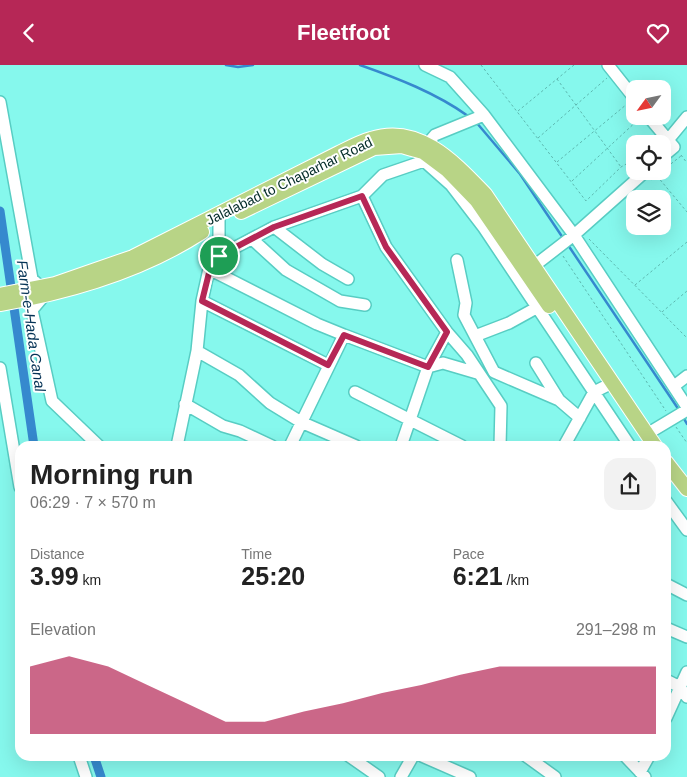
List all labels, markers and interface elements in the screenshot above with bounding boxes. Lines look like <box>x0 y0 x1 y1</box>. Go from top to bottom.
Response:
icon: back <box>15 19 43 47</box>
icon: heart <box>644 19 672 47</box>
text: Fleetfoot <box>297 20 390 45</box>
north arrow <box>626 80 671 125</box>
map controls <box>626 80 671 235</box>
street label: Jalalabad to Chaparhar Road <box>203 134 375 228</box>
button: locate <box>626 135 671 180</box>
button: layers <box>626 190 671 235</box>
pin <box>198 235 240 277</box>
icon: arrive <box>205 242 233 270</box>
water label: Farm-e-Hada Canal <box>14 259 49 393</box>
button: share <box>604 458 656 510</box>
text: Morning run <box>30 459 193 490</box>
text: 06:29 · 7 × 570 m <box>30 494 156 511</box>
text: Distance <box>30 546 84 562</box>
text: Time <box>241 546 272 562</box>
text: Pace <box>453 546 485 562</box>
text: 3.99 <box>30 562 79 590</box>
text: 25:20 <box>241 562 305 590</box>
text: 6:21 <box>453 562 503 590</box>
text: km <box>79 572 101 588</box>
text: /km <box>503 572 529 588</box>
text: Elevation <box>30 621 96 638</box>
text: 291–298 m <box>576 621 656 638</box>

